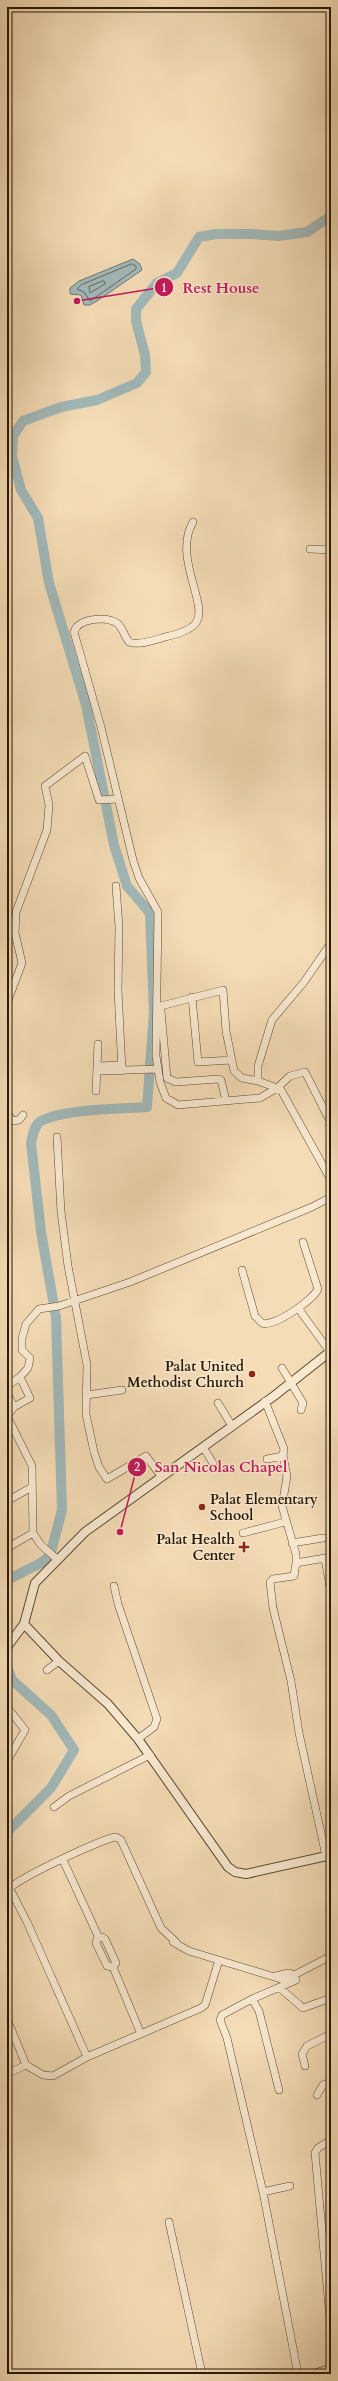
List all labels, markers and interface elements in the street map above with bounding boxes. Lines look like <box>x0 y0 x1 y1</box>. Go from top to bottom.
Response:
callout: Rest House <box>154 274 267 301</box>
text: Rest House <box>182 278 260 298</box>
text: 1 <box>161 280 167 296</box>
place label: Palat United Methodist Church <box>127 1357 244 1392</box>
marker: Palat United Methodist Church <box>247 1369 257 1379</box>
callout: San Nicolas Chapel <box>127 1453 295 1480</box>
text: San Nicolas Chapel <box>155 1457 288 1477</box>
text: 2 <box>134 1459 140 1475</box>
place label: Palat Elementary School <box>210 1490 318 1525</box>
marker: Palat Elementary School <box>197 1502 207 1512</box>
place label: Palat Health Center <box>156 1530 235 1565</box>
marker: Palat Health Center <box>238 1541 250 1553</box>

